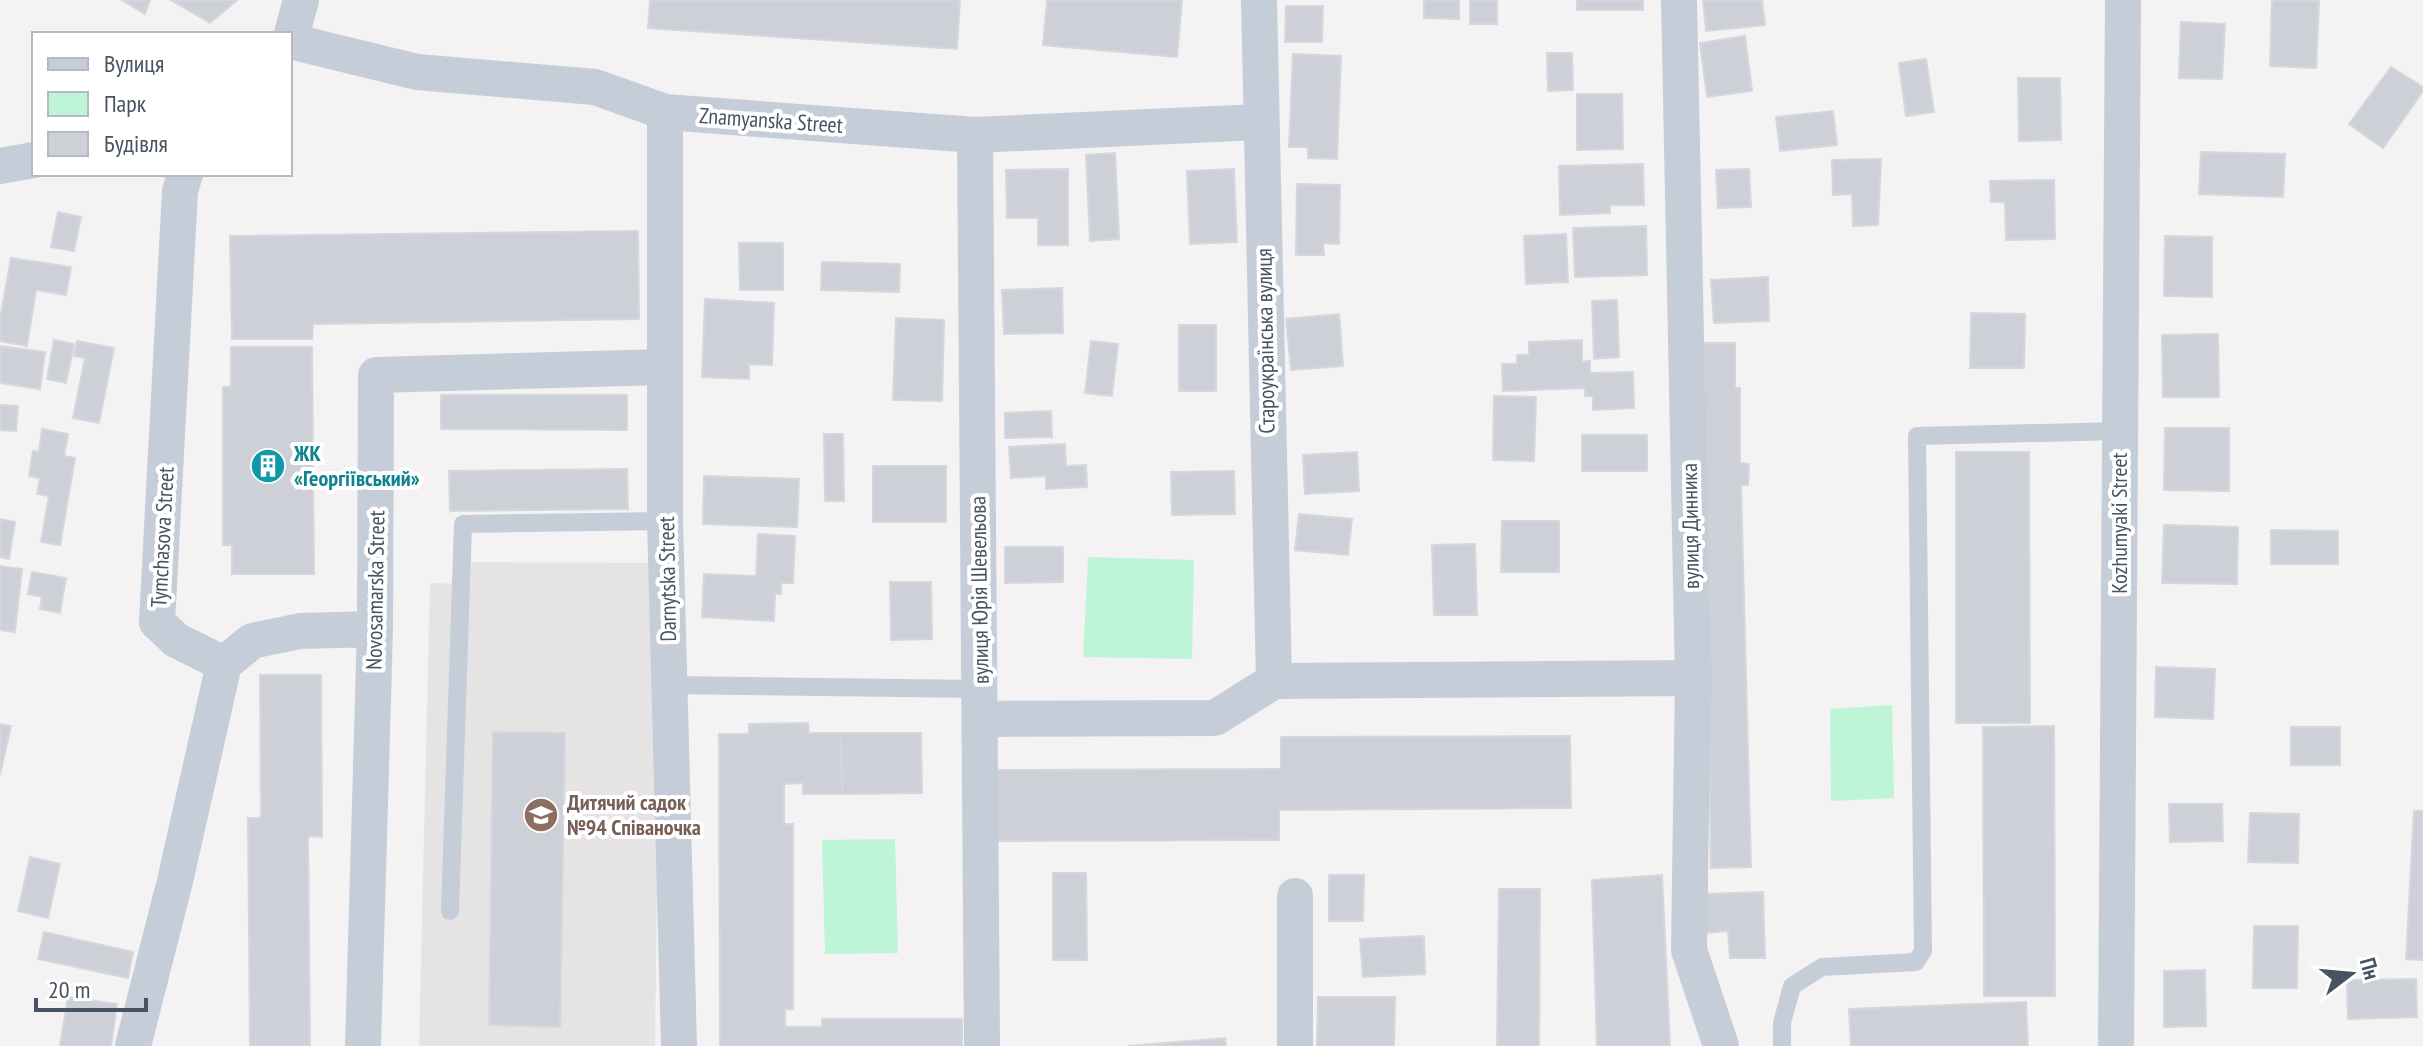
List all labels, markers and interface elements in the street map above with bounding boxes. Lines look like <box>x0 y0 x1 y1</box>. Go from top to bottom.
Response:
legend <box>32 32 292 176</box>
text: Вулиця <box>104 48 164 79</box>
text: Парк <box>104 88 147 119</box>
street label: Znamyanska Street <box>698 101 844 139</box>
text: Будівля <box>104 128 168 159</box>
street label: Староукраїнська вулиця <box>1249 248 1281 434</box>
place label: ЖК «Георгіївський» <box>293 439 420 492</box>
building icon: ЖК «Георгіївський» <box>249 447 287 485</box>
street label: Kozhumyaki Street <box>2105 452 2133 594</box>
street label: вулиця Динника <box>1675 463 1705 589</box>
street label: Tymchasova Street <box>144 466 180 608</box>
street label: вулиця Юрія Шевельова <box>963 496 995 684</box>
street label: Novosamarska Street <box>360 510 390 670</box>
street label: Darnytska Street <box>652 516 682 642</box>
place label: Дитячий садок №94 Співаночка <box>567 788 701 841</box>
school or university icon: Дитячий садок №94 Співаночка <box>522 796 560 834</box>
north arrow <box>2311 934 2391 1014</box>
text: Пн <box>2354 954 2387 983</box>
scale bar <box>36 962 146 1012</box>
text: 20 m <box>48 974 90 1005</box>

